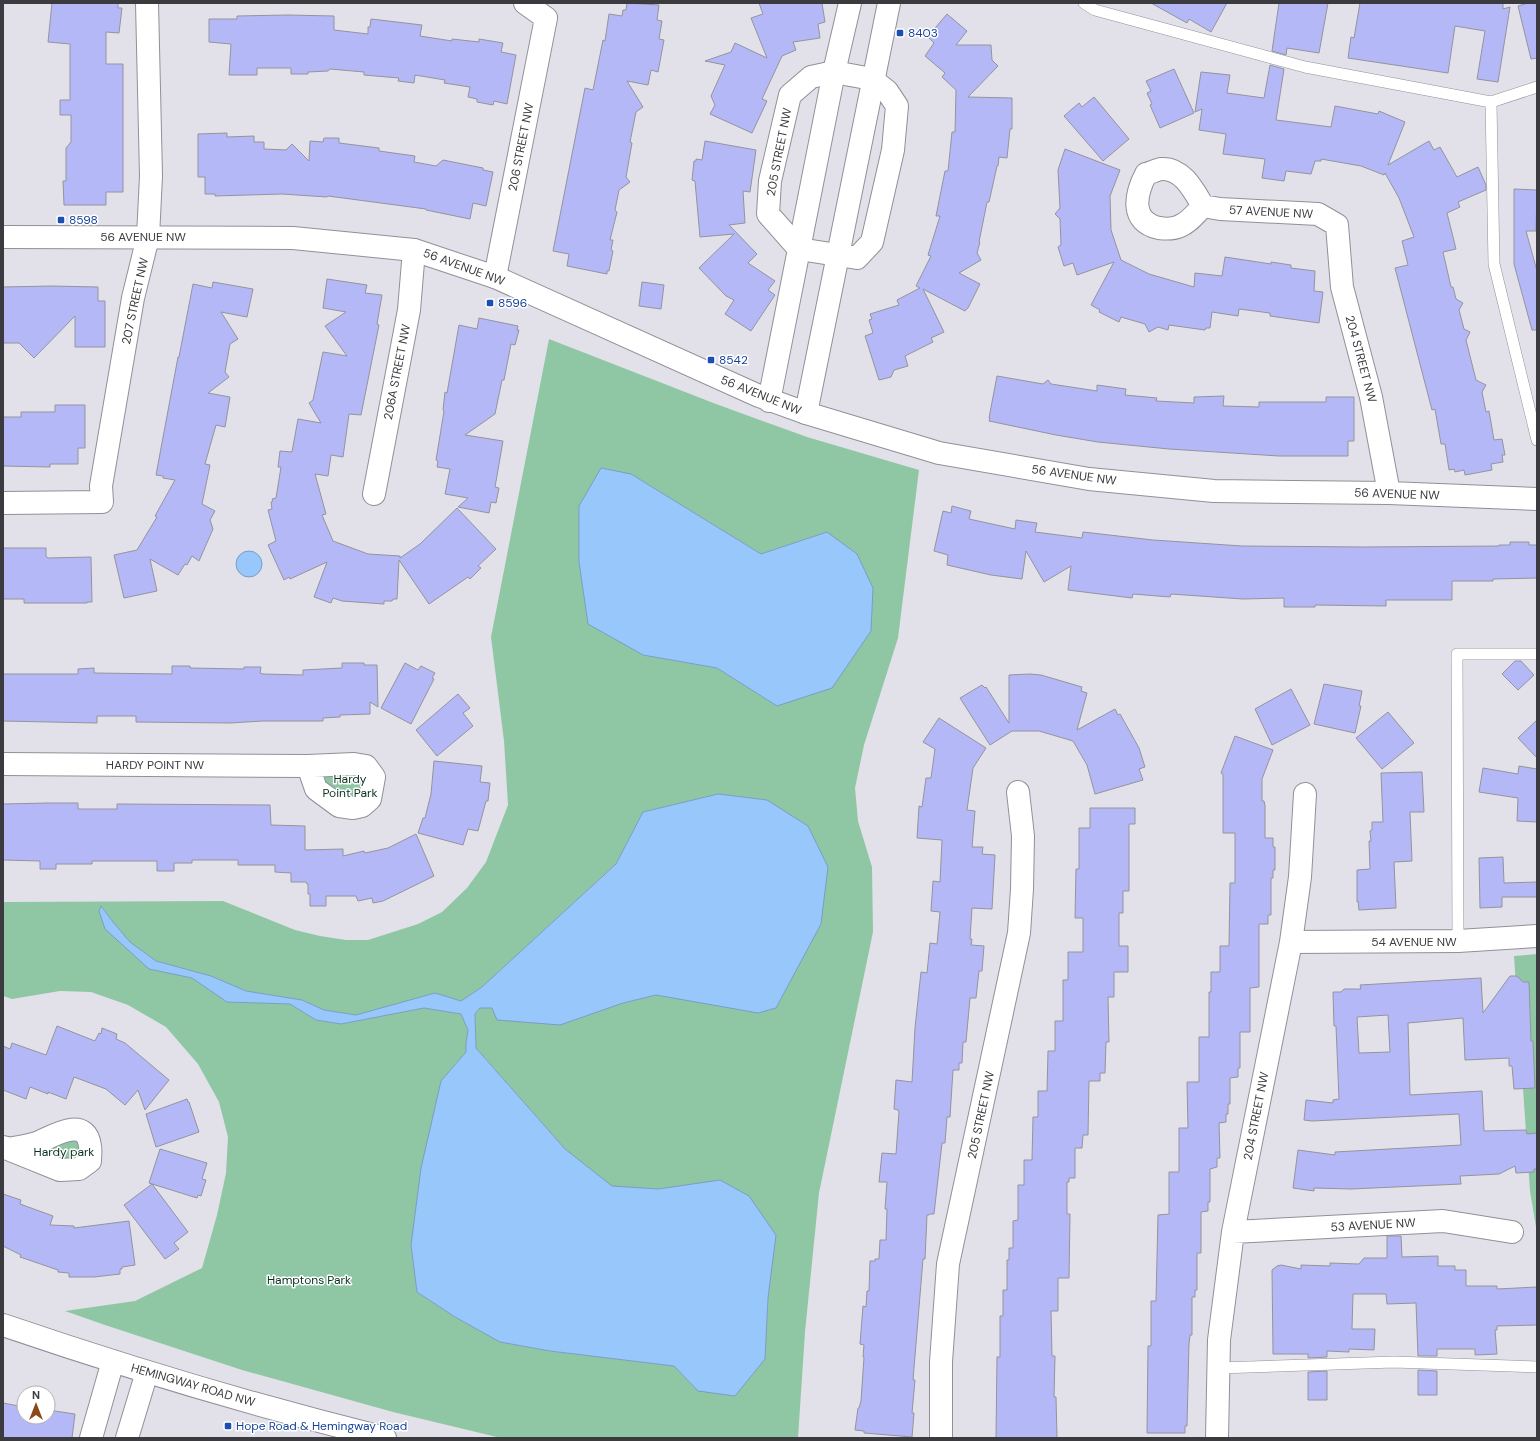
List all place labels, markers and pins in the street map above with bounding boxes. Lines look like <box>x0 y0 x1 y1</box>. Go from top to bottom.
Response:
place label: 8403 <box>908 25 938 41</box>
marker: 8403 <box>895 28 905 38</box>
place label: 8598 <box>69 212 98 228</box>
marker: 8598 <box>56 215 66 225</box>
place label: 8596 <box>498 295 527 311</box>
marker: 8596 <box>485 298 495 308</box>
place label: 8542 <box>719 352 748 368</box>
marker: 8542 <box>706 355 716 365</box>
place label: Hope Road & Hemingway Road <box>236 1418 407 1434</box>
marker: Hope Road & Hemingway Road <box>223 1421 233 1431</box>

